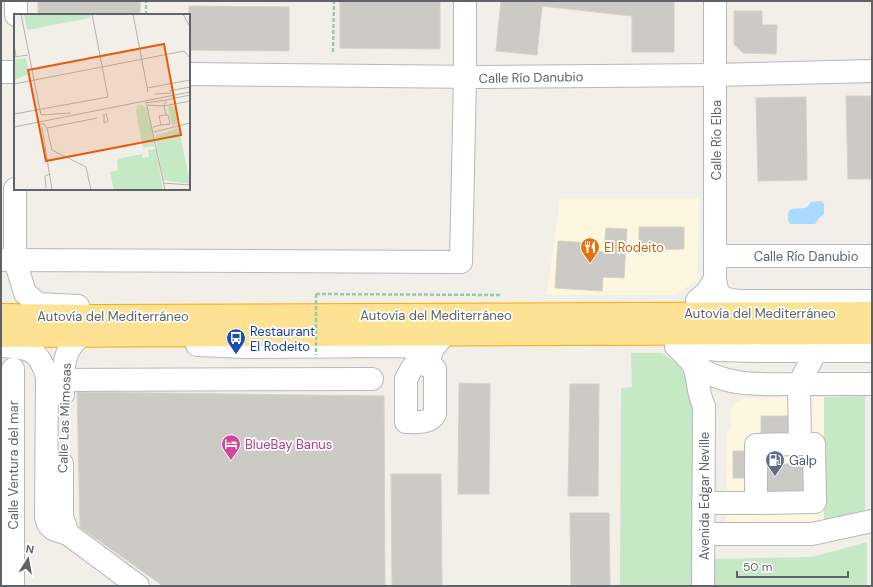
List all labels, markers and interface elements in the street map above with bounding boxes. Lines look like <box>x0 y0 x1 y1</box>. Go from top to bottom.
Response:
inset map <box>14 14 190 190</box>
street label: Calle Río Danubio <box>479 68 584 87</box>
street label: Calle Río Elba <box>708 100 725 180</box>
restaurant icon: El Rodeito <box>579 236 601 264</box>
place label: El Rodeito <box>604 239 664 256</box>
street label: Calle Río Danubio <box>754 248 859 265</box>
street label: Autovía del Mediterráneo <box>684 305 836 322</box>
street label: Autovía del Mediterráneo <box>360 307 512 324</box>
street label: Autovía del Mediterráneo <box>37 308 189 325</box>
place label: Restaurant El Rodeito <box>250 323 315 355</box>
bus stop icon: Restaurant El Rodeito <box>225 327 247 355</box>
street label: Calle Las Mimosas <box>54 363 75 473</box>
street label: Calle Ventura del mar <box>5 400 22 529</box>
street label: Avenida Edgar Neville <box>696 432 713 560</box>
hotel icon: BlueBay Banus <box>220 433 242 461</box>
place label: BlueBay Banus <box>245 436 332 453</box>
fuel station icon: Galp <box>764 449 786 477</box>
place label: Galp <box>789 452 817 469</box>
north arrow <box>8 539 48 579</box>
text: N <box>25 542 35 557</box>
scale bar <box>737 553 848 579</box>
text: 50 m <box>743 559 772 575</box>

